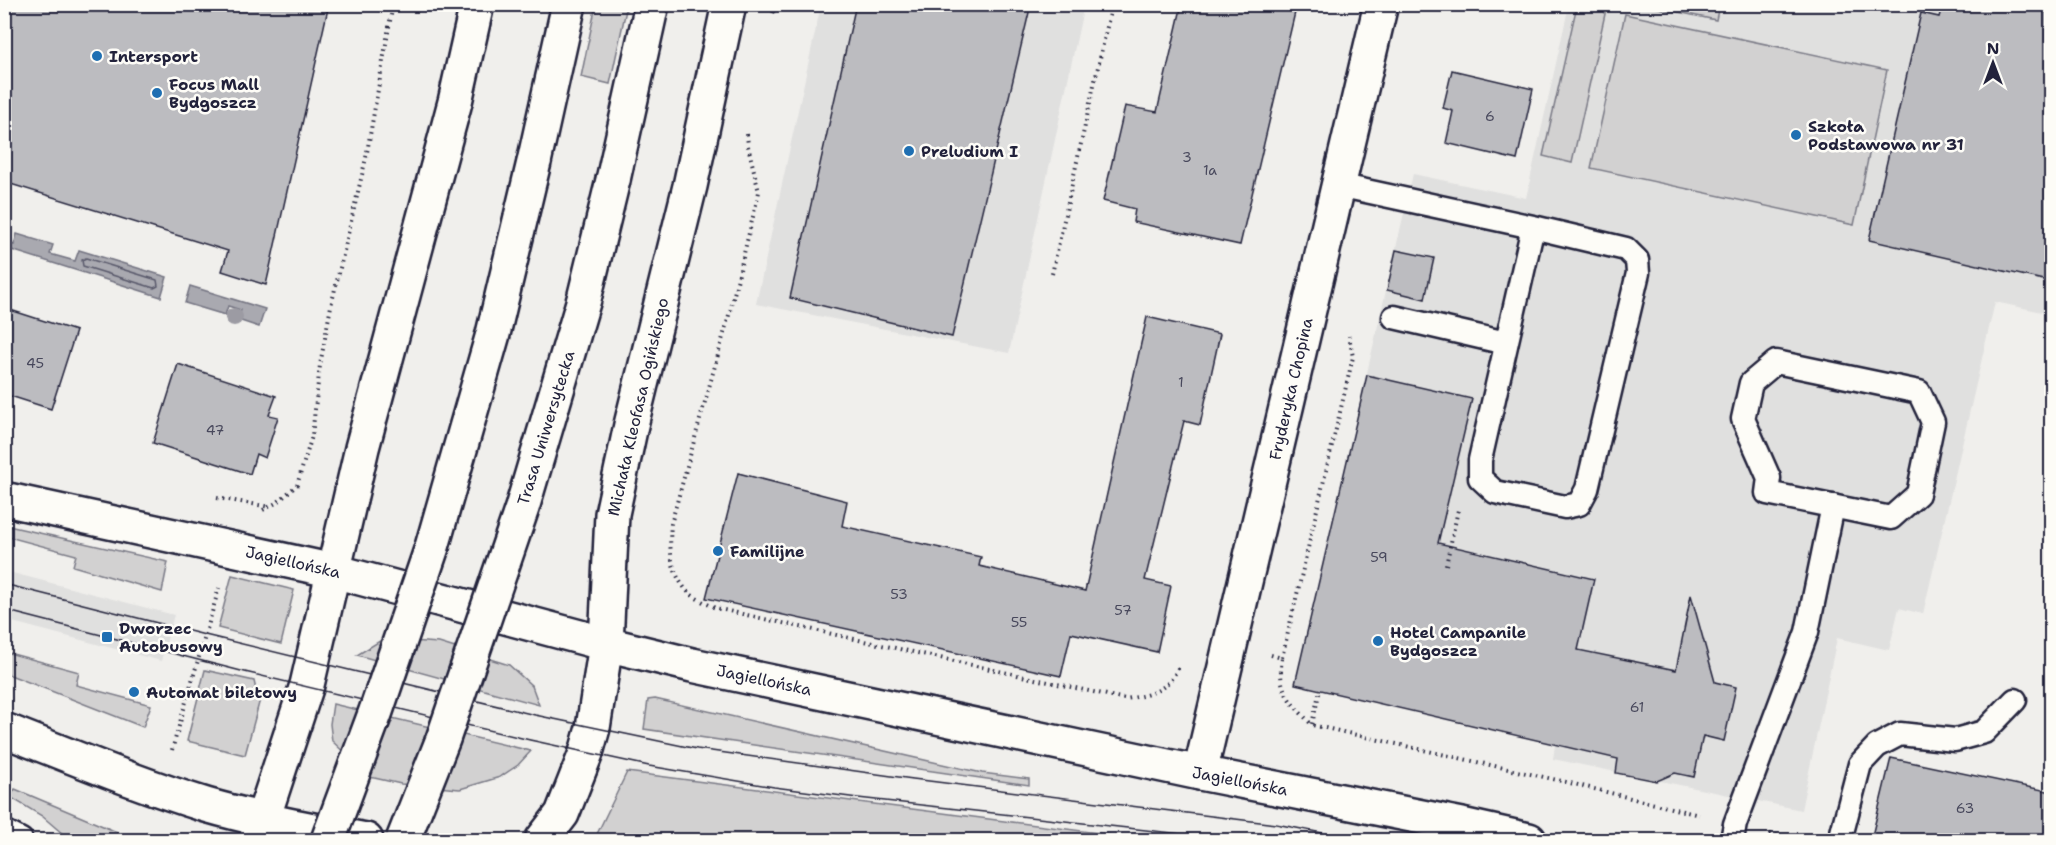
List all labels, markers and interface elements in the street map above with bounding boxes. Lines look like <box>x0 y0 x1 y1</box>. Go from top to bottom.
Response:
north arrow <box>1963 33 2023 93</box>
text: N <box>1987 38 1999 59</box>
place label: Intersport <box>109 46 198 67</box>
marker: Intersport <box>90 49 104 63</box>
place label: Focus Mall Bydgoszcz <box>169 74 259 113</box>
marker: Focus Mall Bydgoszcz <box>150 86 164 100</box>
house number: 6 <box>1485 107 1495 125</box>
place label: Szkoła Podstawowa nr 31 <box>1808 116 1964 155</box>
marker: Szkoła Podstawowa nr 31 <box>1789 128 1803 142</box>
place label: Preludium I <box>921 141 1018 162</box>
marker: Preludium I <box>902 144 916 158</box>
house number: 3 <box>1182 148 1192 166</box>
house number: 1a <box>1203 161 1217 179</box>
street label: Michała Kleofasa Ogińskiego <box>603 296 673 518</box>
street label: Fryderyka Chopina <box>1264 316 1318 462</box>
street label: Trasa Uniwersytecka <box>512 348 580 508</box>
house number: 45 <box>26 354 44 372</box>
house number: 1 <box>1178 373 1184 391</box>
house number: 47 <box>206 421 224 439</box>
street label: Jagiellońska <box>243 541 343 583</box>
place label: Familijne <box>730 541 805 562</box>
marker: Familijne <box>711 544 725 558</box>
house number: 59 <box>1370 548 1388 566</box>
house number: 53 <box>890 585 908 603</box>
house number: 57 <box>1114 601 1132 619</box>
house number: 55 <box>1011 613 1027 631</box>
place label: Dworzec Autobusowy <box>119 618 223 657</box>
place label: Hotel Campanile Bydgoszcz <box>1390 622 1527 661</box>
marker: Dworzec Autobusowy <box>100 630 114 644</box>
marker: Hotel Campanile Bydgoszcz <box>1371 634 1385 648</box>
street label: Jagiellońska <box>714 660 814 700</box>
place label: Automat biletowy <box>146 682 297 703</box>
marker: Automat biletowy <box>127 685 141 699</box>
house number: 61 <box>1630 698 1644 716</box>
street label: Jagiellońska <box>1190 761 1290 801</box>
house number: 63 <box>1956 799 1974 817</box>

